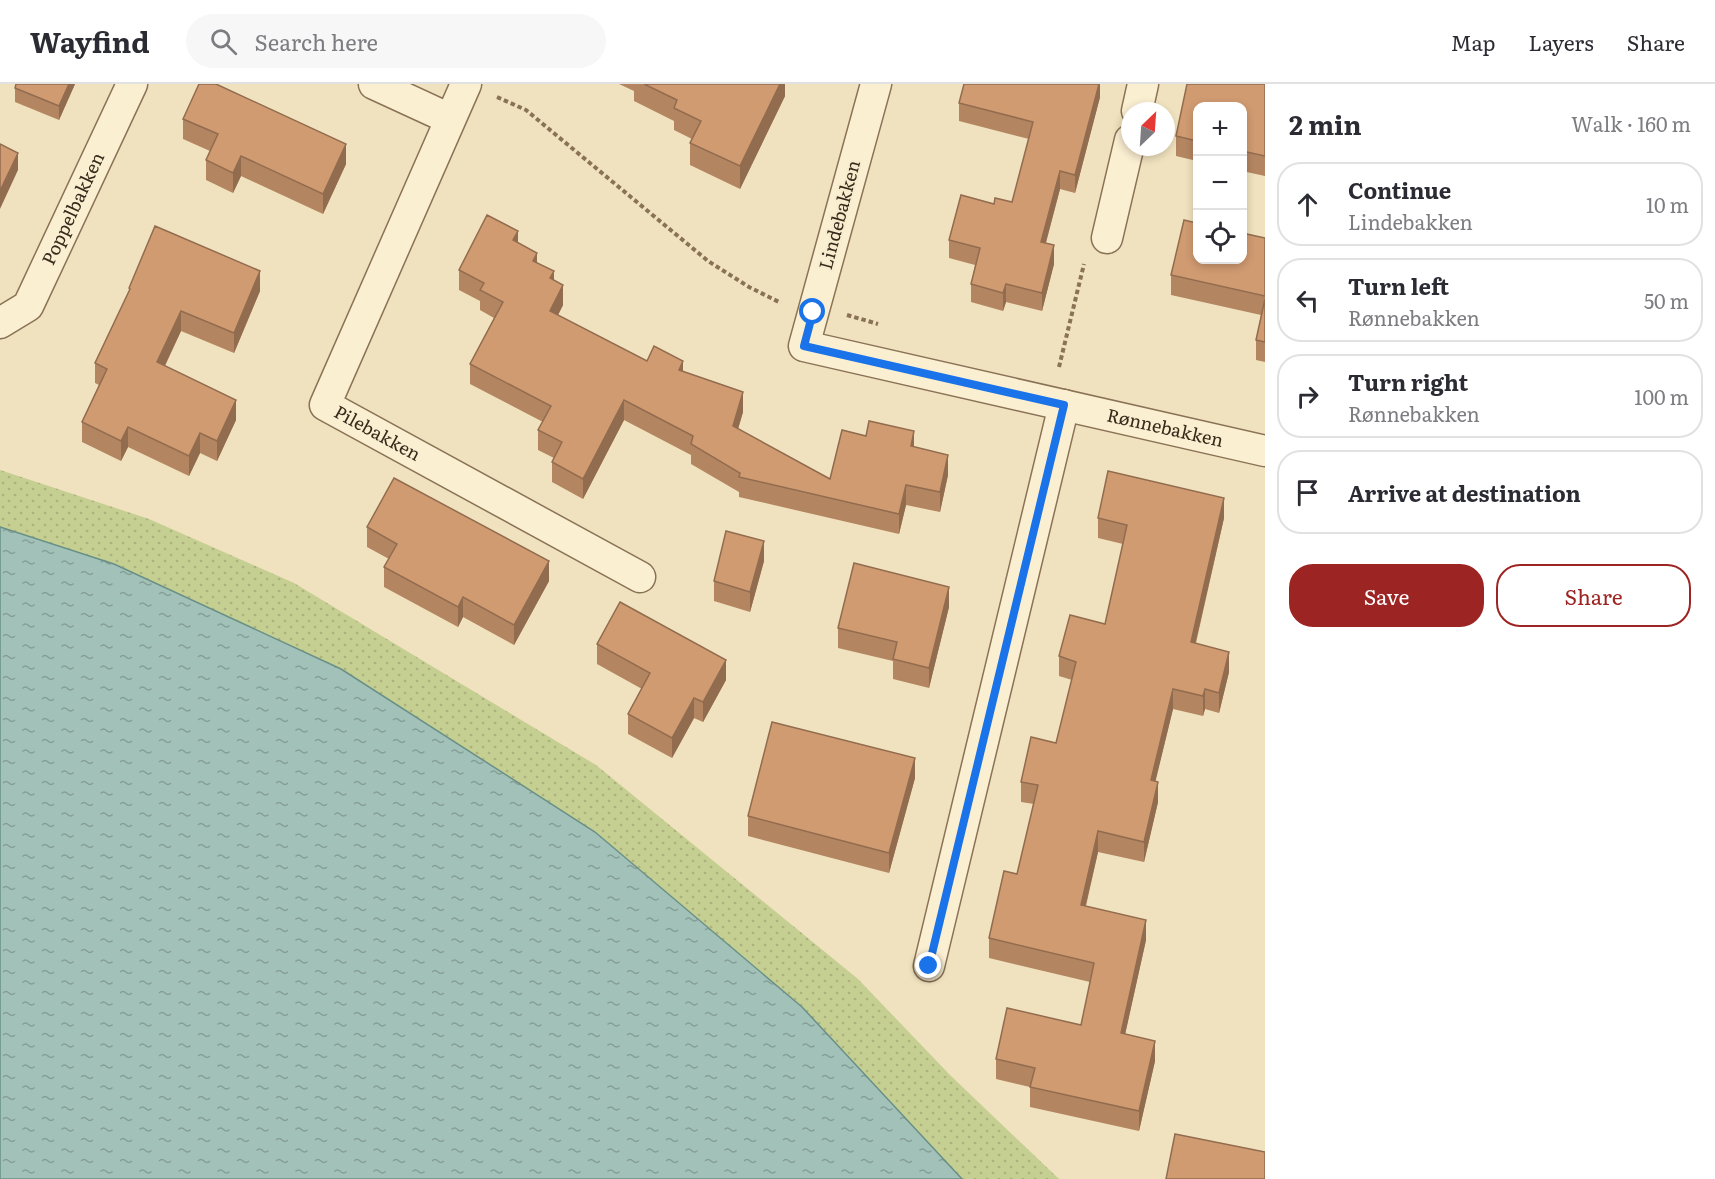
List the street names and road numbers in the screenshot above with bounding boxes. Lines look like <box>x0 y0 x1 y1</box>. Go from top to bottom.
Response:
street label: Poppelbakken <box>34 147 110 269</box>
street label: Lindebakken <box>811 157 866 272</box>
street label: Pilebakken <box>330 398 426 467</box>
street label: Rønnebakken <box>1104 400 1226 453</box>

